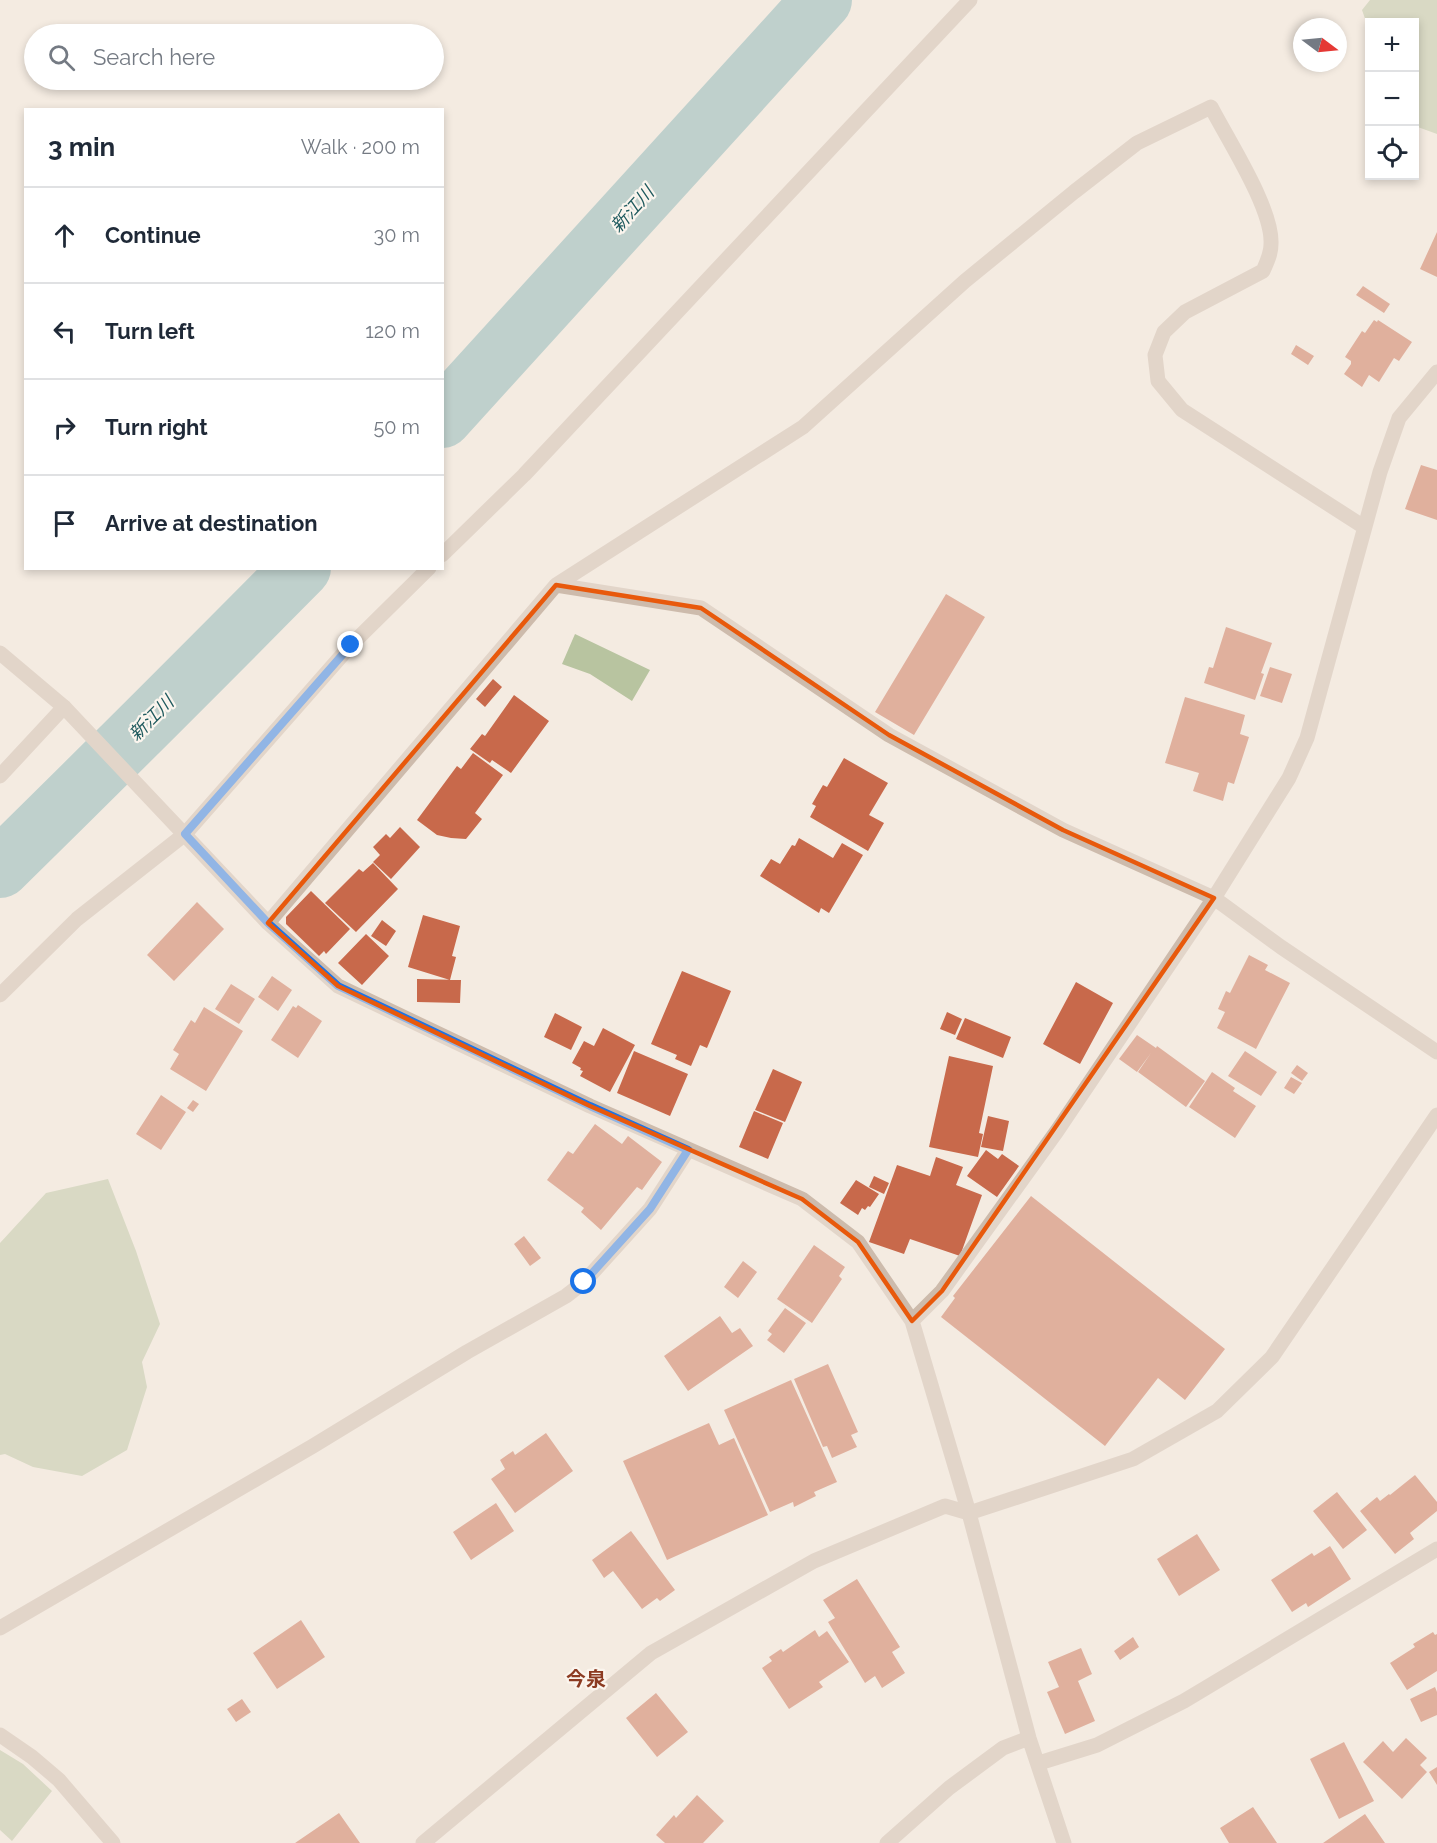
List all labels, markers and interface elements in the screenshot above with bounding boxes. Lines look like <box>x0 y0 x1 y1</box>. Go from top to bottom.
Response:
north arrow <box>1293 18 1347 72</box>
map controls <box>1365 18 1419 180</box>
button: + <box>1365 18 1419 72</box>
search box <box>24 24 444 90</box>
icon: search <box>45 41 78 74</box>
text: Search here <box>93 44 215 70</box>
button: − <box>1365 72 1419 126</box>
button: locate <box>1365 126 1419 180</box>
text: 3 min <box>48 132 115 162</box>
text: Walk · 200 m <box>301 135 420 159</box>
water label: 新江川 <box>606 180 659 236</box>
icon: ahead <box>48 219 81 252</box>
text: Continue <box>105 222 201 248</box>
text: 30 m <box>374 223 420 247</box>
icon: left <box>48 315 81 348</box>
text: Turn left <box>105 318 195 344</box>
text: 120 m <box>365 319 420 343</box>
icon: right <box>48 411 81 444</box>
text: Turn right <box>105 414 208 440</box>
text: 50 m <box>373 415 420 439</box>
icon: arrive <box>48 507 81 540</box>
text: Arrive at destination <box>105 510 318 536</box>
route end <box>337 631 363 657</box>
water label: 新江川 <box>124 690 179 745</box>
route start <box>570 1268 596 1294</box>
district label: 今泉 <box>566 1667 606 1691</box>

